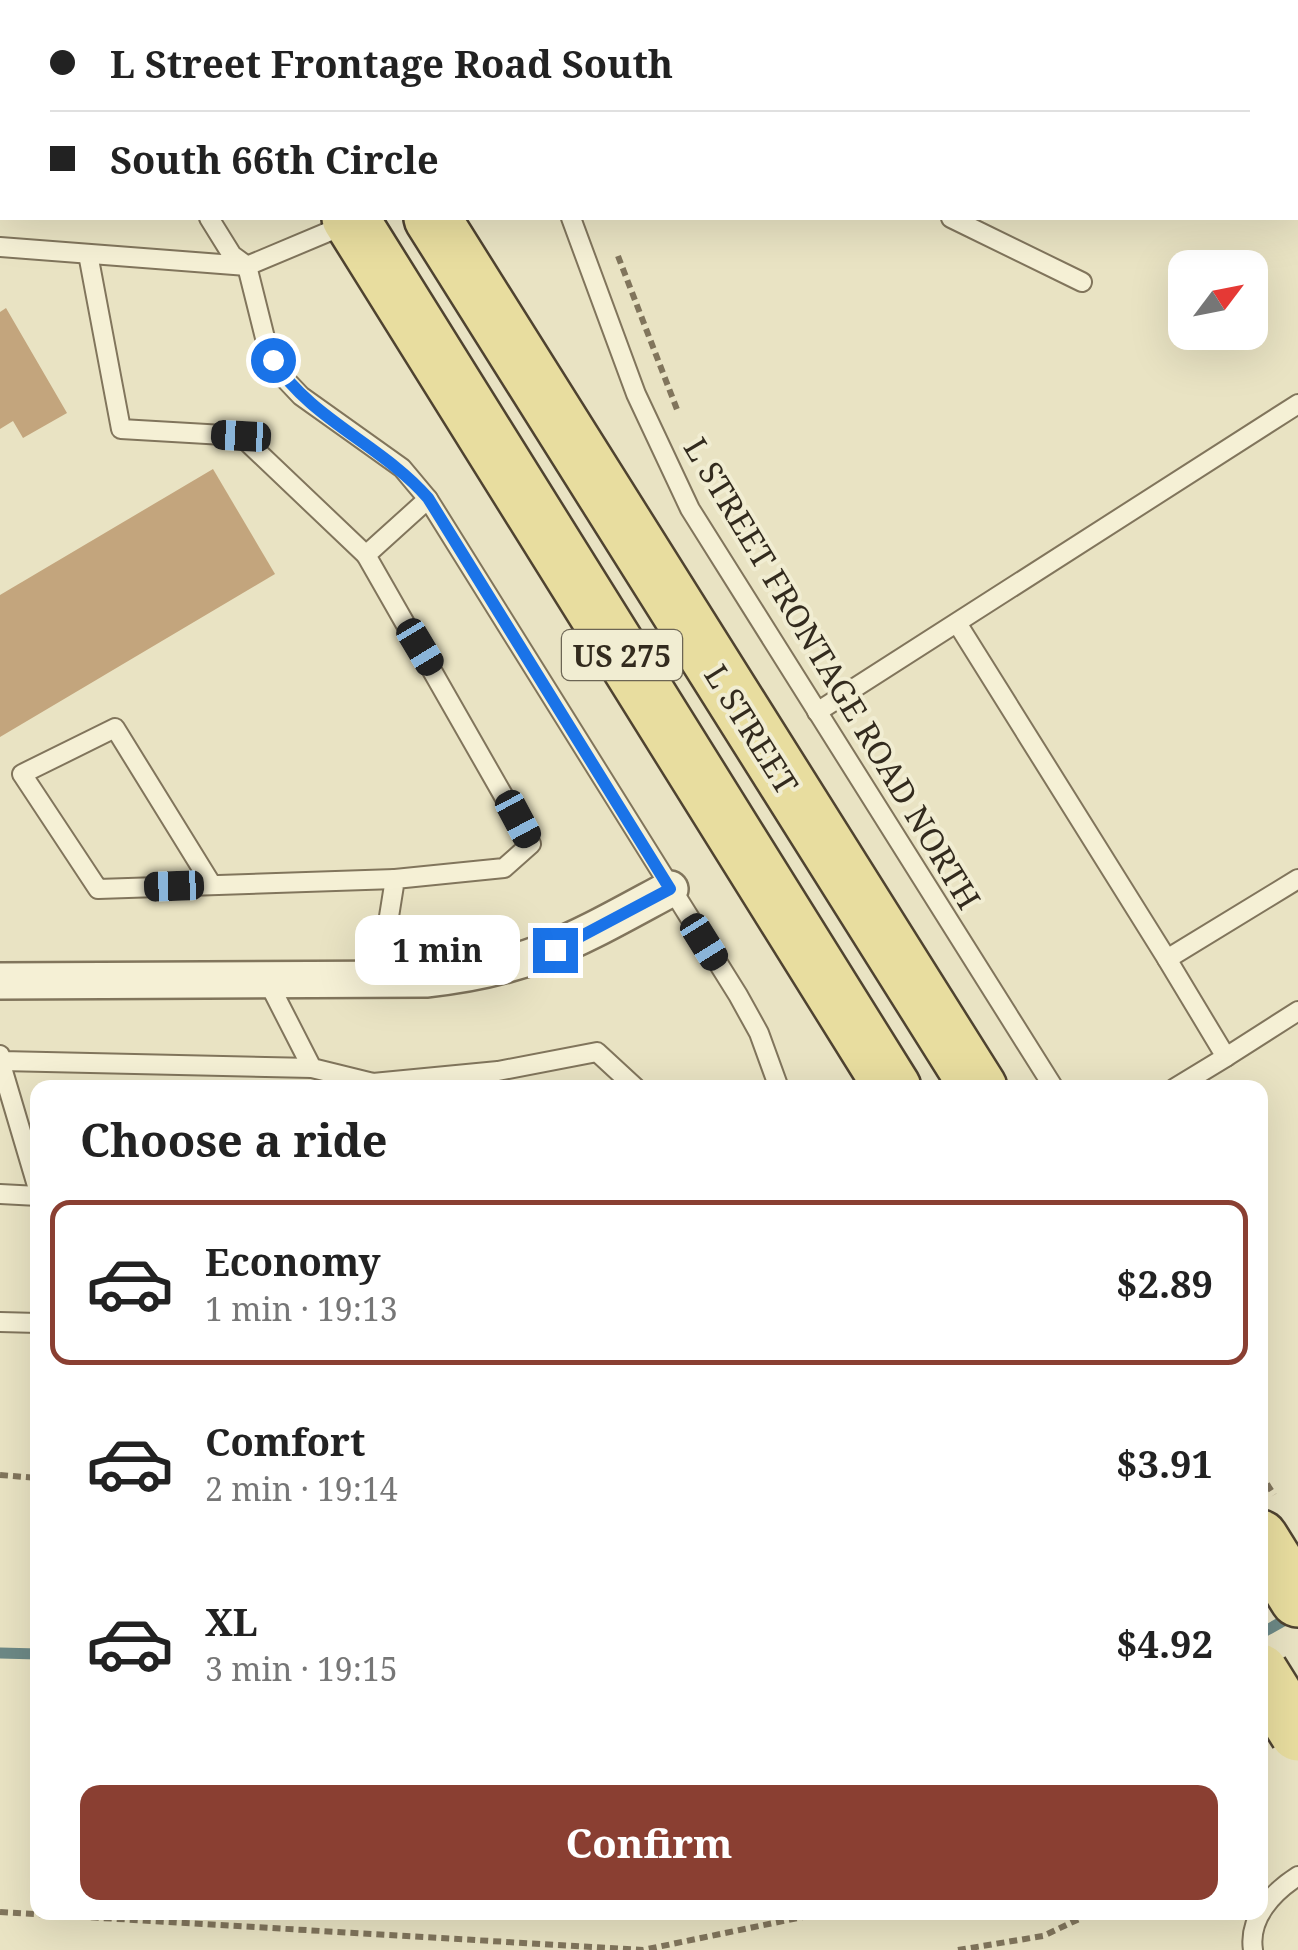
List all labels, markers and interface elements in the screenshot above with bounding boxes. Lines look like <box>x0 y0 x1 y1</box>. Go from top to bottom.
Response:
text: L Street Frontage Road South <box>110 37 673 89</box>
text: South 66th Circle <box>110 133 439 185</box>
north arrow <box>1168 250 1268 350</box>
map controls <box>1168 250 1268 350</box>
route start <box>251 338 296 383</box>
car <box>210 419 272 453</box>
street label: L STREET FRONTAGE ROAD NORTH <box>677 431 989 915</box>
car <box>392 614 448 680</box>
road number: US 275 <box>562 630 682 680</box>
street label: L STREET <box>697 657 807 801</box>
car <box>491 785 545 853</box>
car <box>143 870 205 902</box>
car <box>675 909 733 975</box>
callout: 1 min <box>355 915 520 985</box>
text: 1 min <box>392 928 483 971</box>
route end <box>533 928 578 973</box>
text: Choose a ride <box>80 1109 388 1170</box>
text: Economy <box>205 1235 381 1287</box>
icon: car <box>85 1238 175 1328</box>
text: $2.89 <box>1116 1257 1213 1309</box>
text: 1 min · 19:13 <box>205 1287 398 1330</box>
text: Comfort <box>205 1415 365 1467</box>
icon: car <box>85 1418 175 1508</box>
text: $3.91 <box>1116 1437 1213 1489</box>
text: 2 min · 19:14 <box>205 1467 398 1510</box>
text: XL <box>205 1595 258 1647</box>
icon: car <box>85 1598 175 1688</box>
text: $4.92 <box>1116 1617 1213 1669</box>
text: 3 min · 19:15 <box>205 1647 398 1690</box>
button: Confirm <box>80 1785 1218 1900</box>

